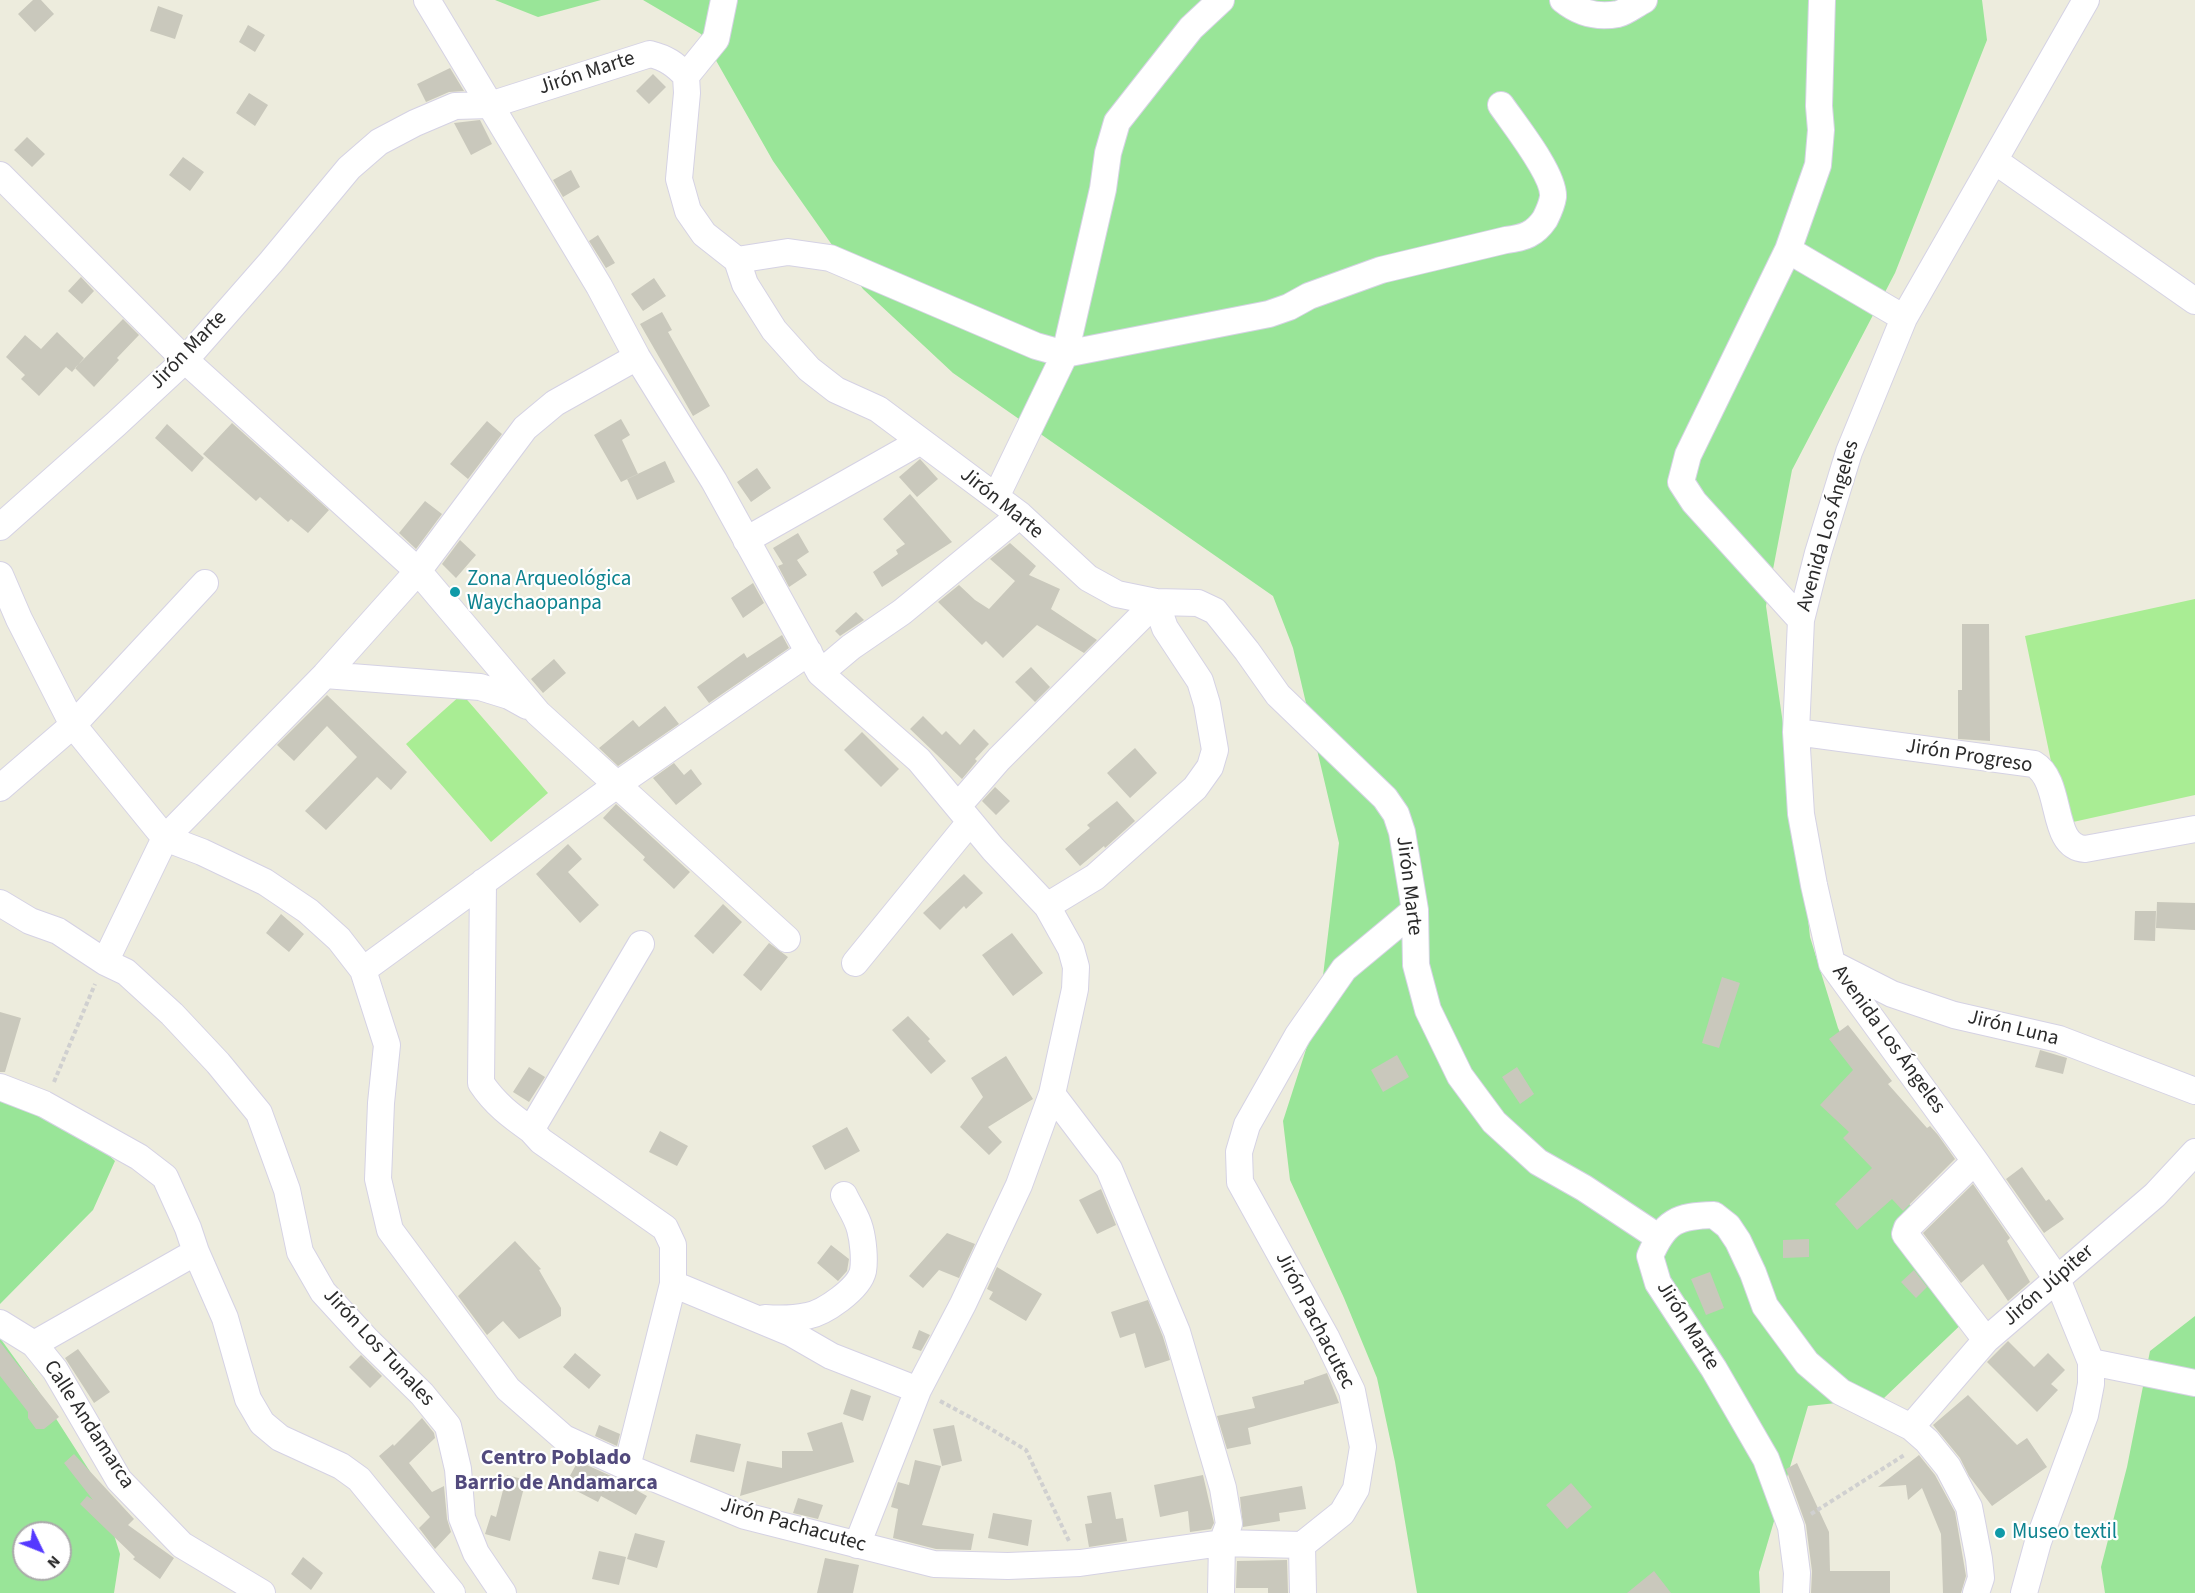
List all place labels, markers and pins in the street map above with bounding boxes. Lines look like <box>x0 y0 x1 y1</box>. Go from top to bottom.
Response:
place label: Zona Arqueológica Waychaopanpa <box>467 567 631 617</box>
marker: Zona Arqueológica Waychaopanpa <box>448 585 462 599</box>
place label: Museo textil <box>2012 1520 2117 1546</box>
marker: Museo textil <box>1993 1526 2007 1540</box>

